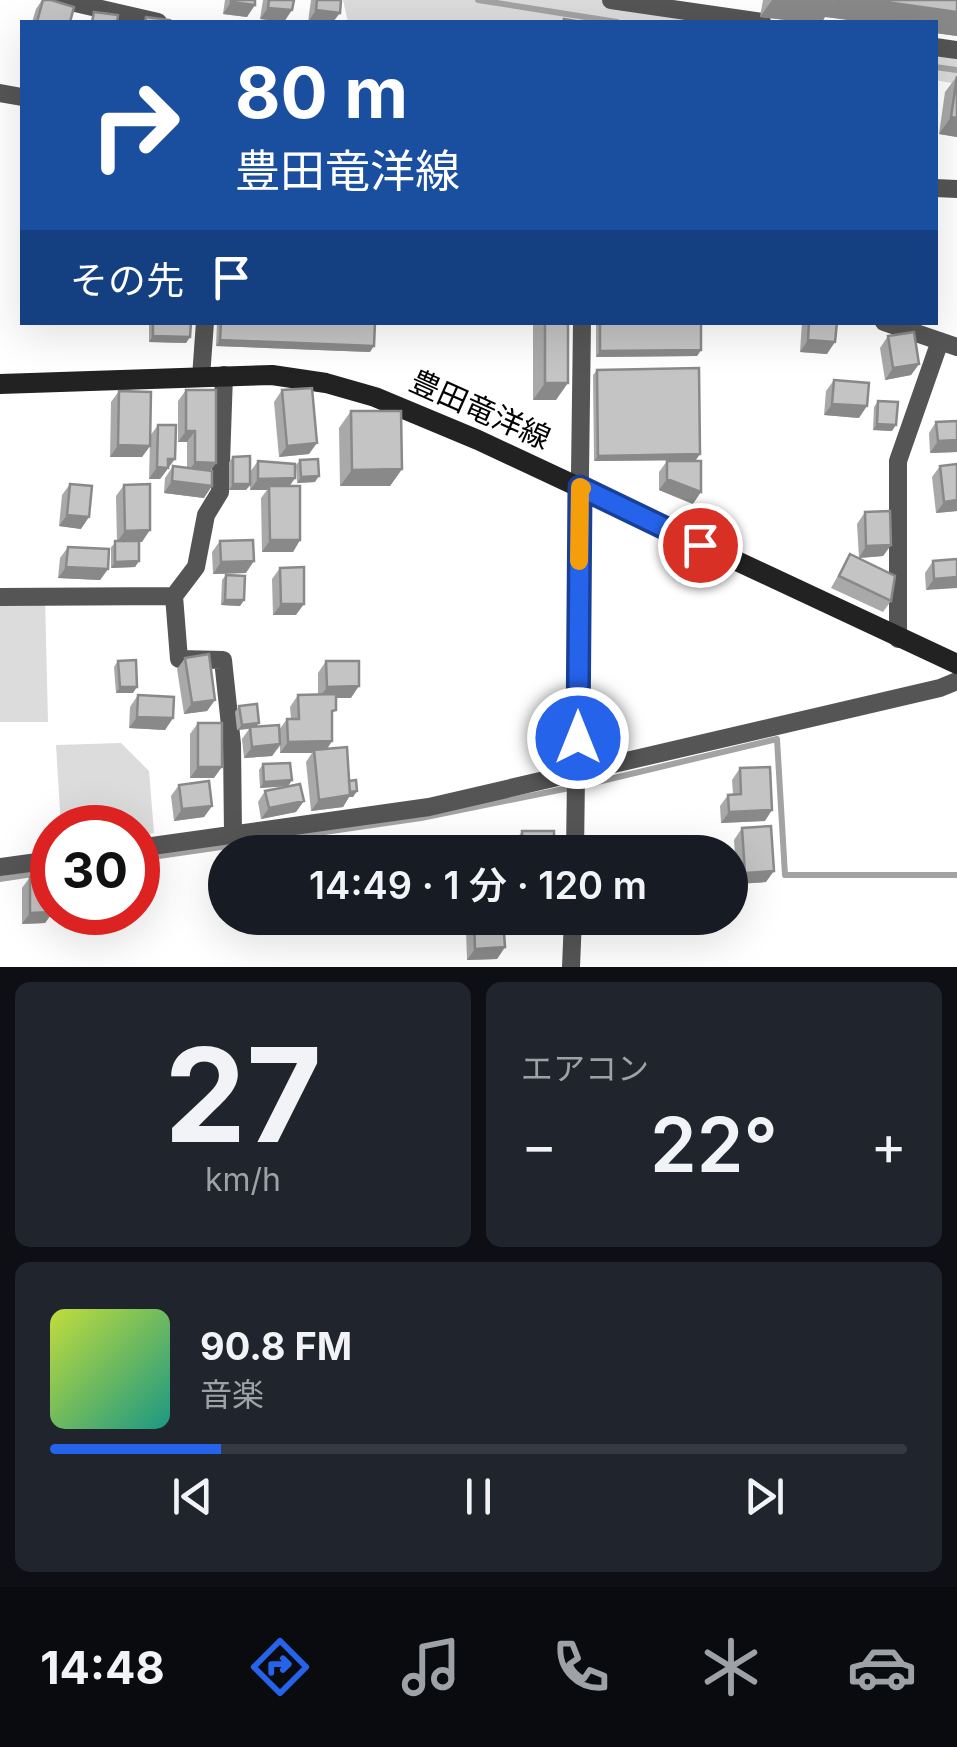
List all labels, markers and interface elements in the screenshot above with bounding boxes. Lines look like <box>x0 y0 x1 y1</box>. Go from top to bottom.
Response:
text: 80 m <box>235 50 408 135</box>
icon: right <box>70 60 200 190</box>
text: 豊田竜洋線 <box>235 143 460 198</box>
icon: arrive <box>204 250 259 305</box>
text: その先 <box>70 257 184 303</box>
street label: 豊田竜洋線 <box>405 362 556 456</box>
pin <box>658 503 743 588</box>
icon: arrive <box>673 518 728 573</box>
position arrow <box>526 686 630 790</box>
speed limit sign: 30 <box>30 805 160 935</box>
text: 14:49 · 1 分 · 120 m <box>309 862 647 908</box>
text: 27 <box>164 1016 322 1173</box>
text: エアコン <box>521 1049 649 1088</box>
text: 22° <box>650 1099 778 1190</box>
text: − <box>521 1112 557 1178</box>
text: + <box>871 1112 907 1178</box>
text: km/h <box>205 1160 281 1199</box>
text: 90.8 FM <box>200 1323 352 1369</box>
text: 音楽 <box>200 1375 264 1414</box>
icon: previous <box>165 1469 220 1524</box>
icon: pause <box>451 1469 506 1524</box>
icon: next <box>737 1469 792 1524</box>
icon: directions <box>245 1632 315 1702</box>
icon: music <box>396 1632 466 1702</box>
icon: phone <box>546 1632 616 1702</box>
icon: climate <box>696 1632 766 1702</box>
icon: car <box>847 1632 917 1702</box>
text: 14:48 <box>40 1640 165 1695</box>

